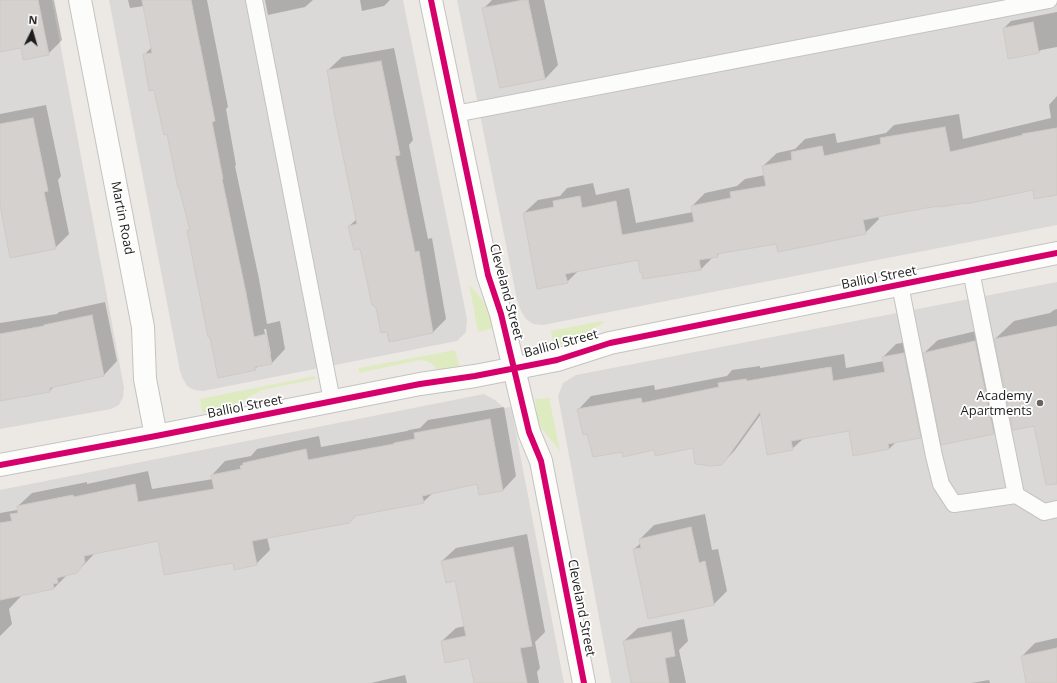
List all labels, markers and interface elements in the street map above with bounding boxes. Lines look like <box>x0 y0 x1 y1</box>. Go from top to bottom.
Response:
north arrow <box>12 12 52 52</box>
text: N <box>28 12 38 27</box>
street label: Martin Road <box>107 180 137 256</box>
street label: Cleveland Street <box>486 242 526 342</box>
street label: Balliol Street <box>840 263 918 293</box>
street label: Balliol Street <box>522 327 600 361</box>
place label: Academy Apartments <box>961 388 1032 419</box>
street label: Balliol Street <box>206 392 284 422</box>
marker: Academy Apartments <box>1035 398 1045 408</box>
street label: Cleveland Street <box>564 558 598 658</box>

